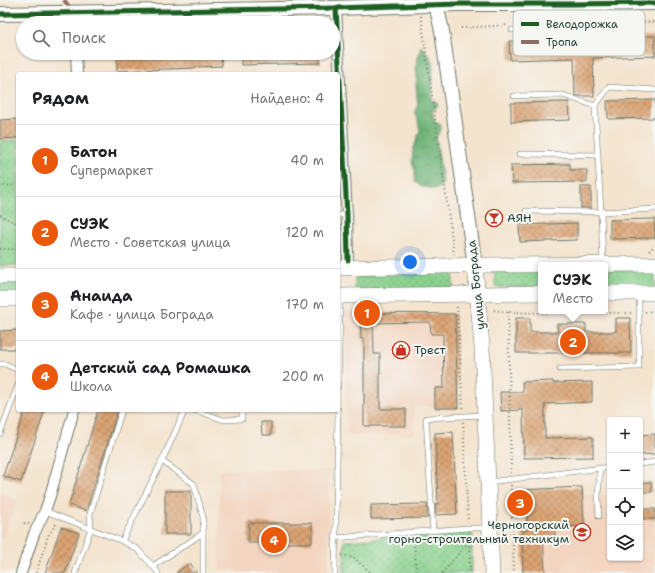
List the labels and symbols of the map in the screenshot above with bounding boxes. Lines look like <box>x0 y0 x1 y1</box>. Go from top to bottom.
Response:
legend <box>513 10 645 56</box>
text: Велодорожка <box>546 17 618 32</box>
text: Тропа <box>546 35 578 50</box>
bar icon: АЯН <box>484 208 504 228</box>
place label: АЯН <box>507 210 532 226</box>
street label: улица Бограда <box>463 239 489 331</box>
your location <box>400 252 420 272</box>
pin: 1 <box>354 298 380 328</box>
pin: 2 <box>560 327 586 357</box>
shop icon: Трест <box>391 340 411 360</box>
place label: Трест <box>414 342 446 358</box>
pin: 3 <box>507 488 533 518</box>
place label: Черногорский горно-строительный техникум <box>389 517 569 547</box>
school or university icon: Черногорский горно-строительный техникум <box>572 522 592 542</box>
pin: 4 <box>261 525 287 555</box>

